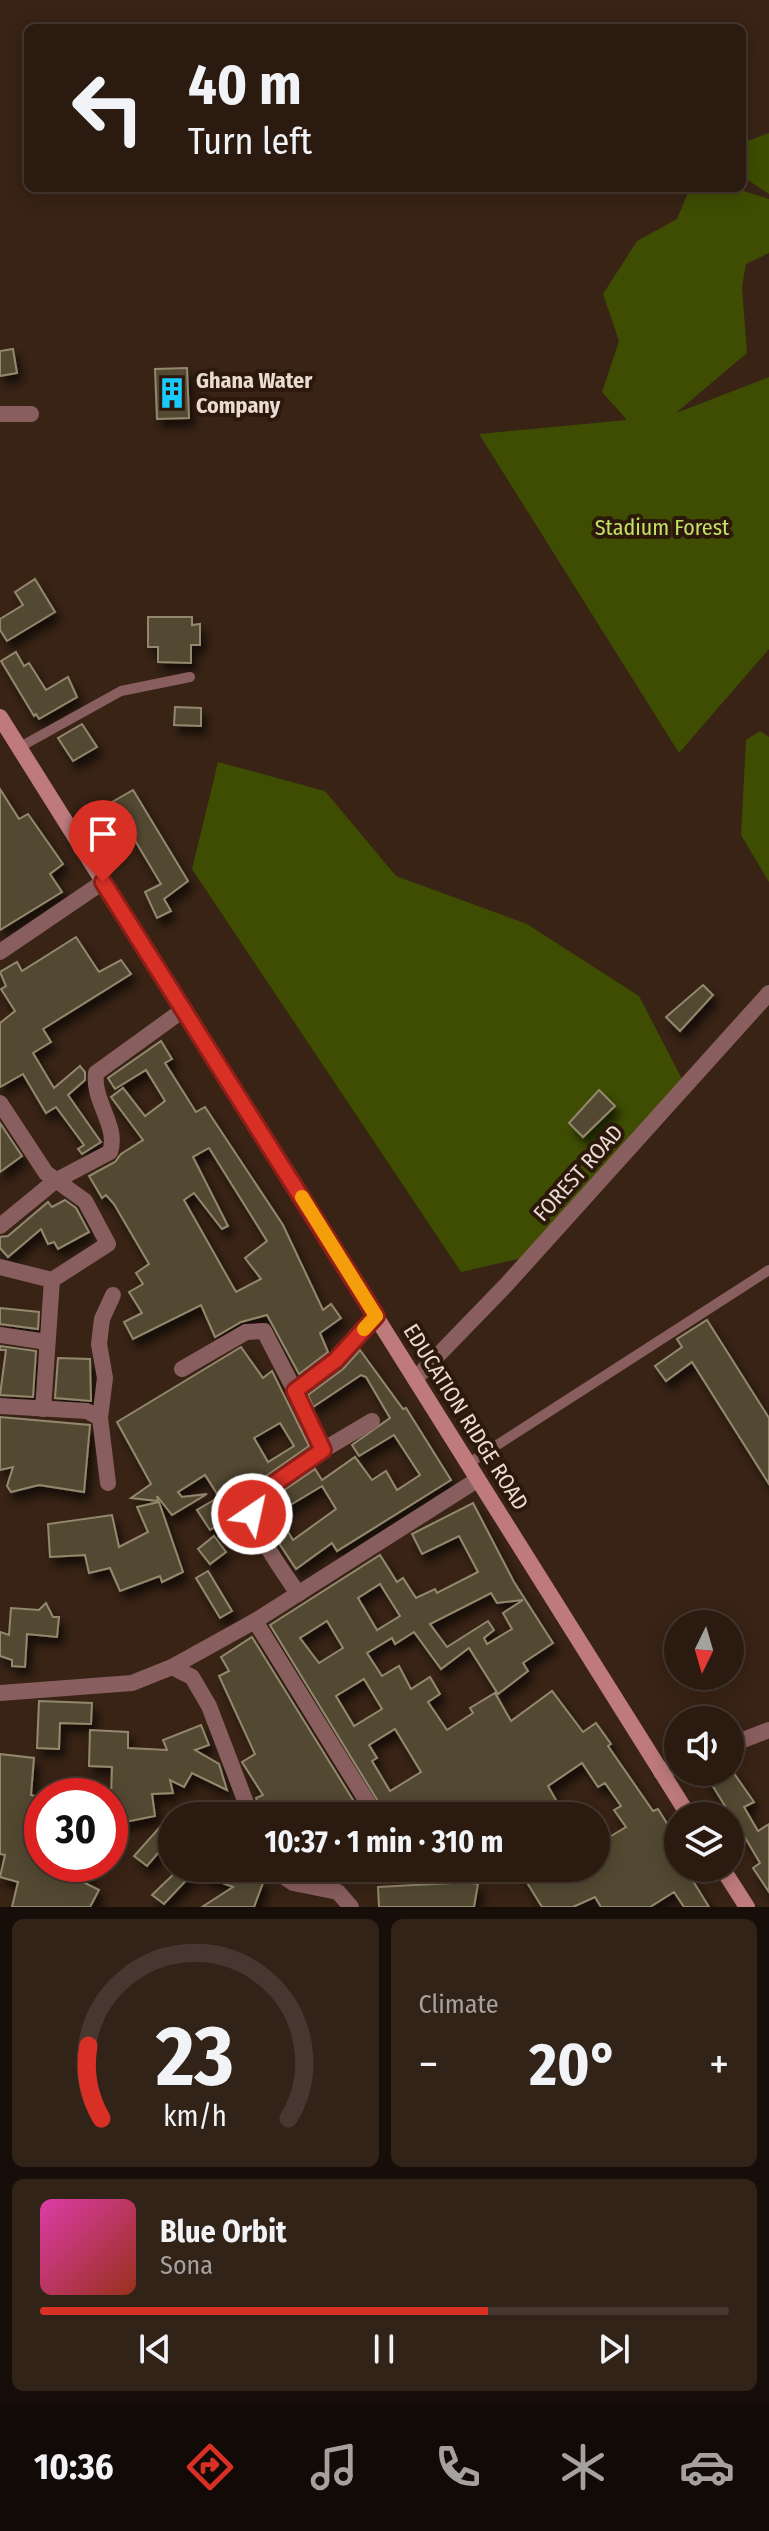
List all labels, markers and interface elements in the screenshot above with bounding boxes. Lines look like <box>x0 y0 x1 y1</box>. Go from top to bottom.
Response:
text: 40 m <box>188 52 302 119</box>
icon: left <box>56 56 160 160</box>
text: Turn left <box>188 120 312 164</box>
place label: Ghana Water Company <box>196 367 313 419</box>
building icon: Ghana Water Company <box>155 376 189 410</box>
park label: Stadium Forest <box>595 514 730 541</box>
pin <box>69 800 137 882</box>
icon: arrive <box>81 812 125 856</box>
street label: FOREST ROAD <box>528 1119 628 1227</box>
street label: EDUCATION RIDGE ROAD <box>398 1319 534 1515</box>
position arrow <box>210 1472 294 1556</box>
north arrow <box>664 1610 744 1690</box>
map controls <box>664 1610 744 1882</box>
button: sound <box>664 1706 744 1786</box>
speed limit sign: 30 <box>24 1778 128 1882</box>
button: layers <box>664 1802 744 1882</box>
text: 10:37 · 1 min · 310 m <box>264 1824 504 1860</box>
text: Climate <box>419 1989 499 2020</box>
text: 23 <box>155 2007 234 2107</box>
text: 20° <box>529 2029 618 2101</box>
text: − <box>419 2038 438 2091</box>
text: + <box>709 2038 729 2091</box>
text: km/h <box>163 2099 227 2134</box>
text: Blue Orbit <box>160 2214 286 2250</box>
text: Sona <box>160 2250 213 2281</box>
icon: previous <box>133 2327 177 2371</box>
icon: pause <box>362 2327 406 2371</box>
icon: next <box>592 2327 636 2371</box>
icon: directions <box>182 2439 238 2495</box>
icon: music <box>306 2439 362 2495</box>
icon: phone <box>430 2439 486 2495</box>
icon: climate <box>555 2439 611 2495</box>
icon: car <box>679 2439 735 2495</box>
text: 10:36 <box>34 2445 114 2489</box>

